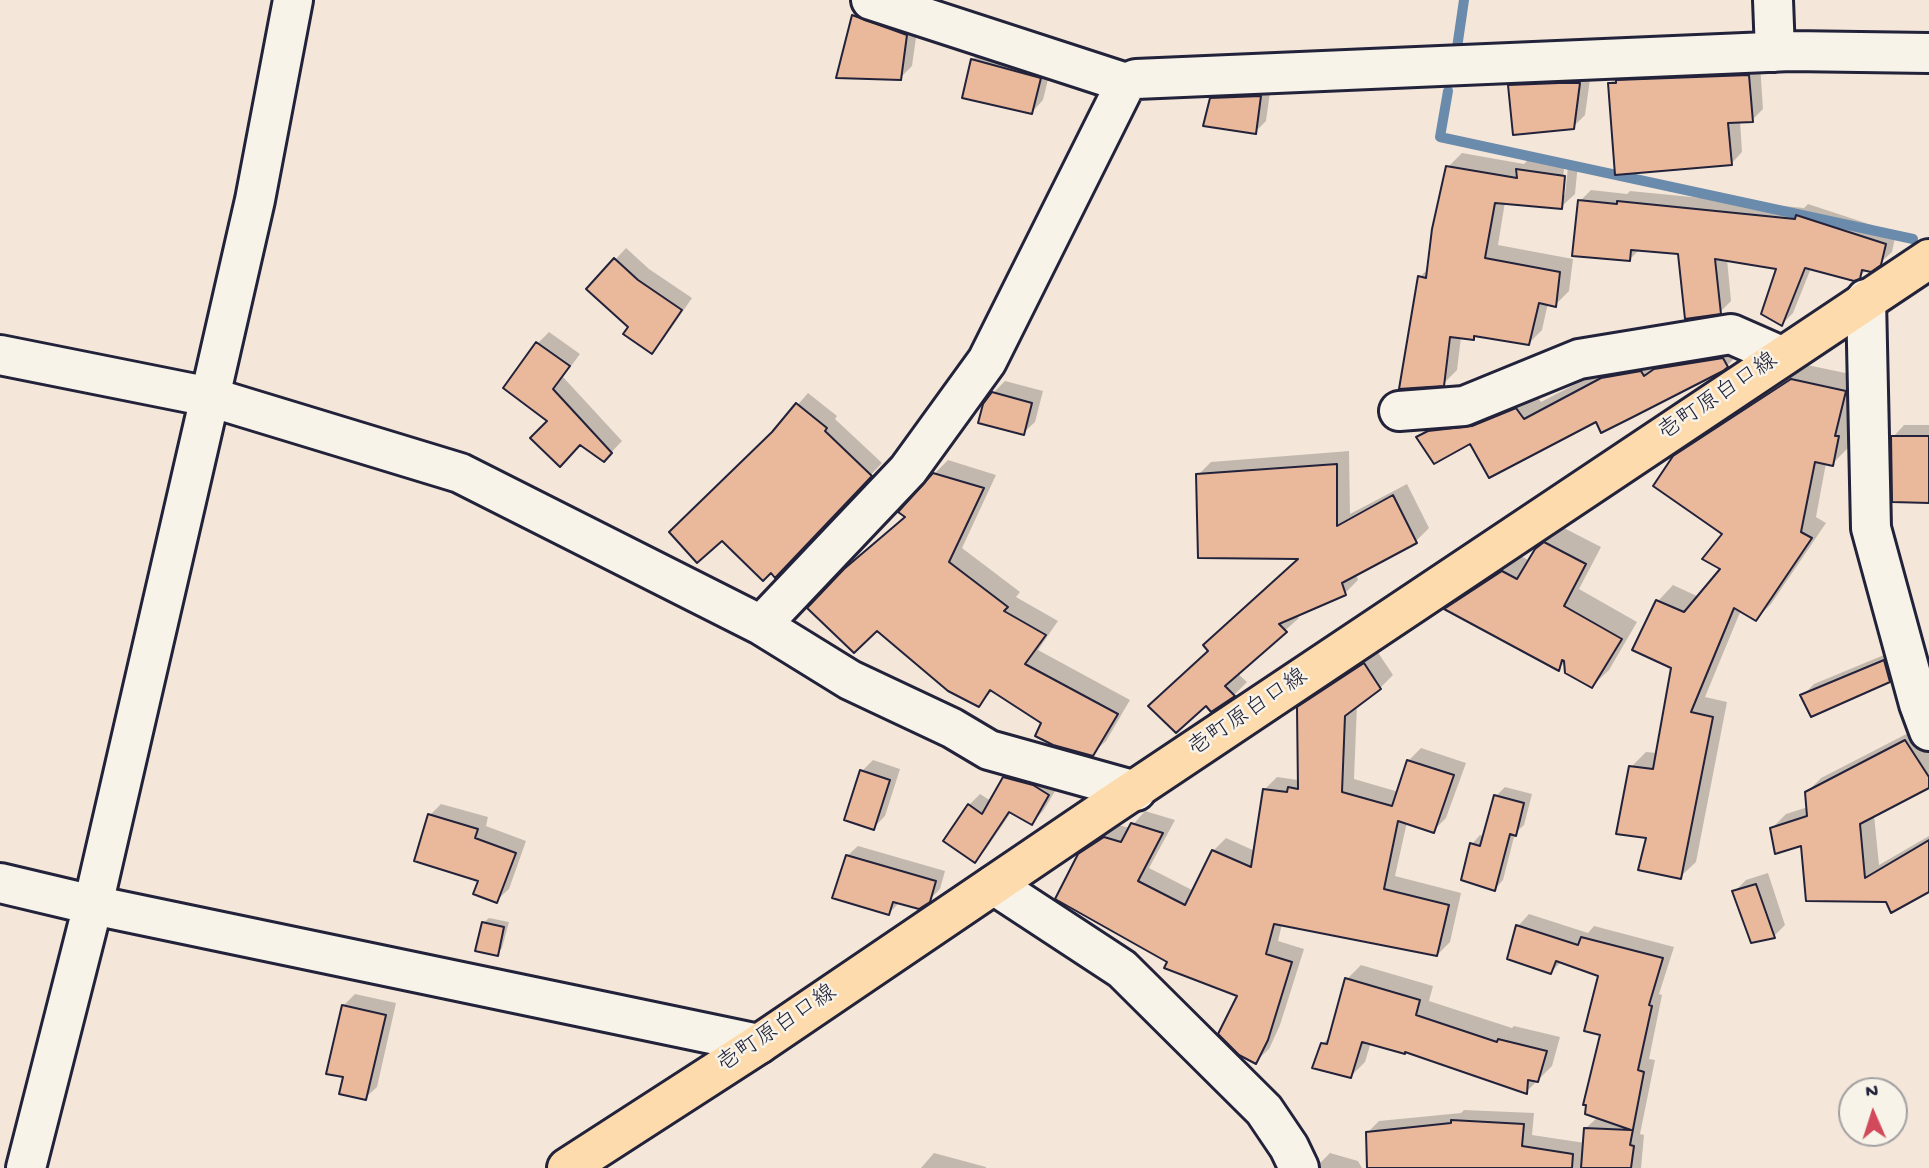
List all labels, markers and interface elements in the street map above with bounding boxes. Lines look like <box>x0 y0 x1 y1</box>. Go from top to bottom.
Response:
street label: 壱町原白口線 <box>1654 348 1784 448</box>
street label: 壱町原白口線 <box>1184 664 1314 764</box>
street label: 壱町原白口線 <box>713 980 843 1080</box>
north arrow <box>1838 1077 1908 1147</box>
text: N <box>1865 1081 1879 1104</box>

